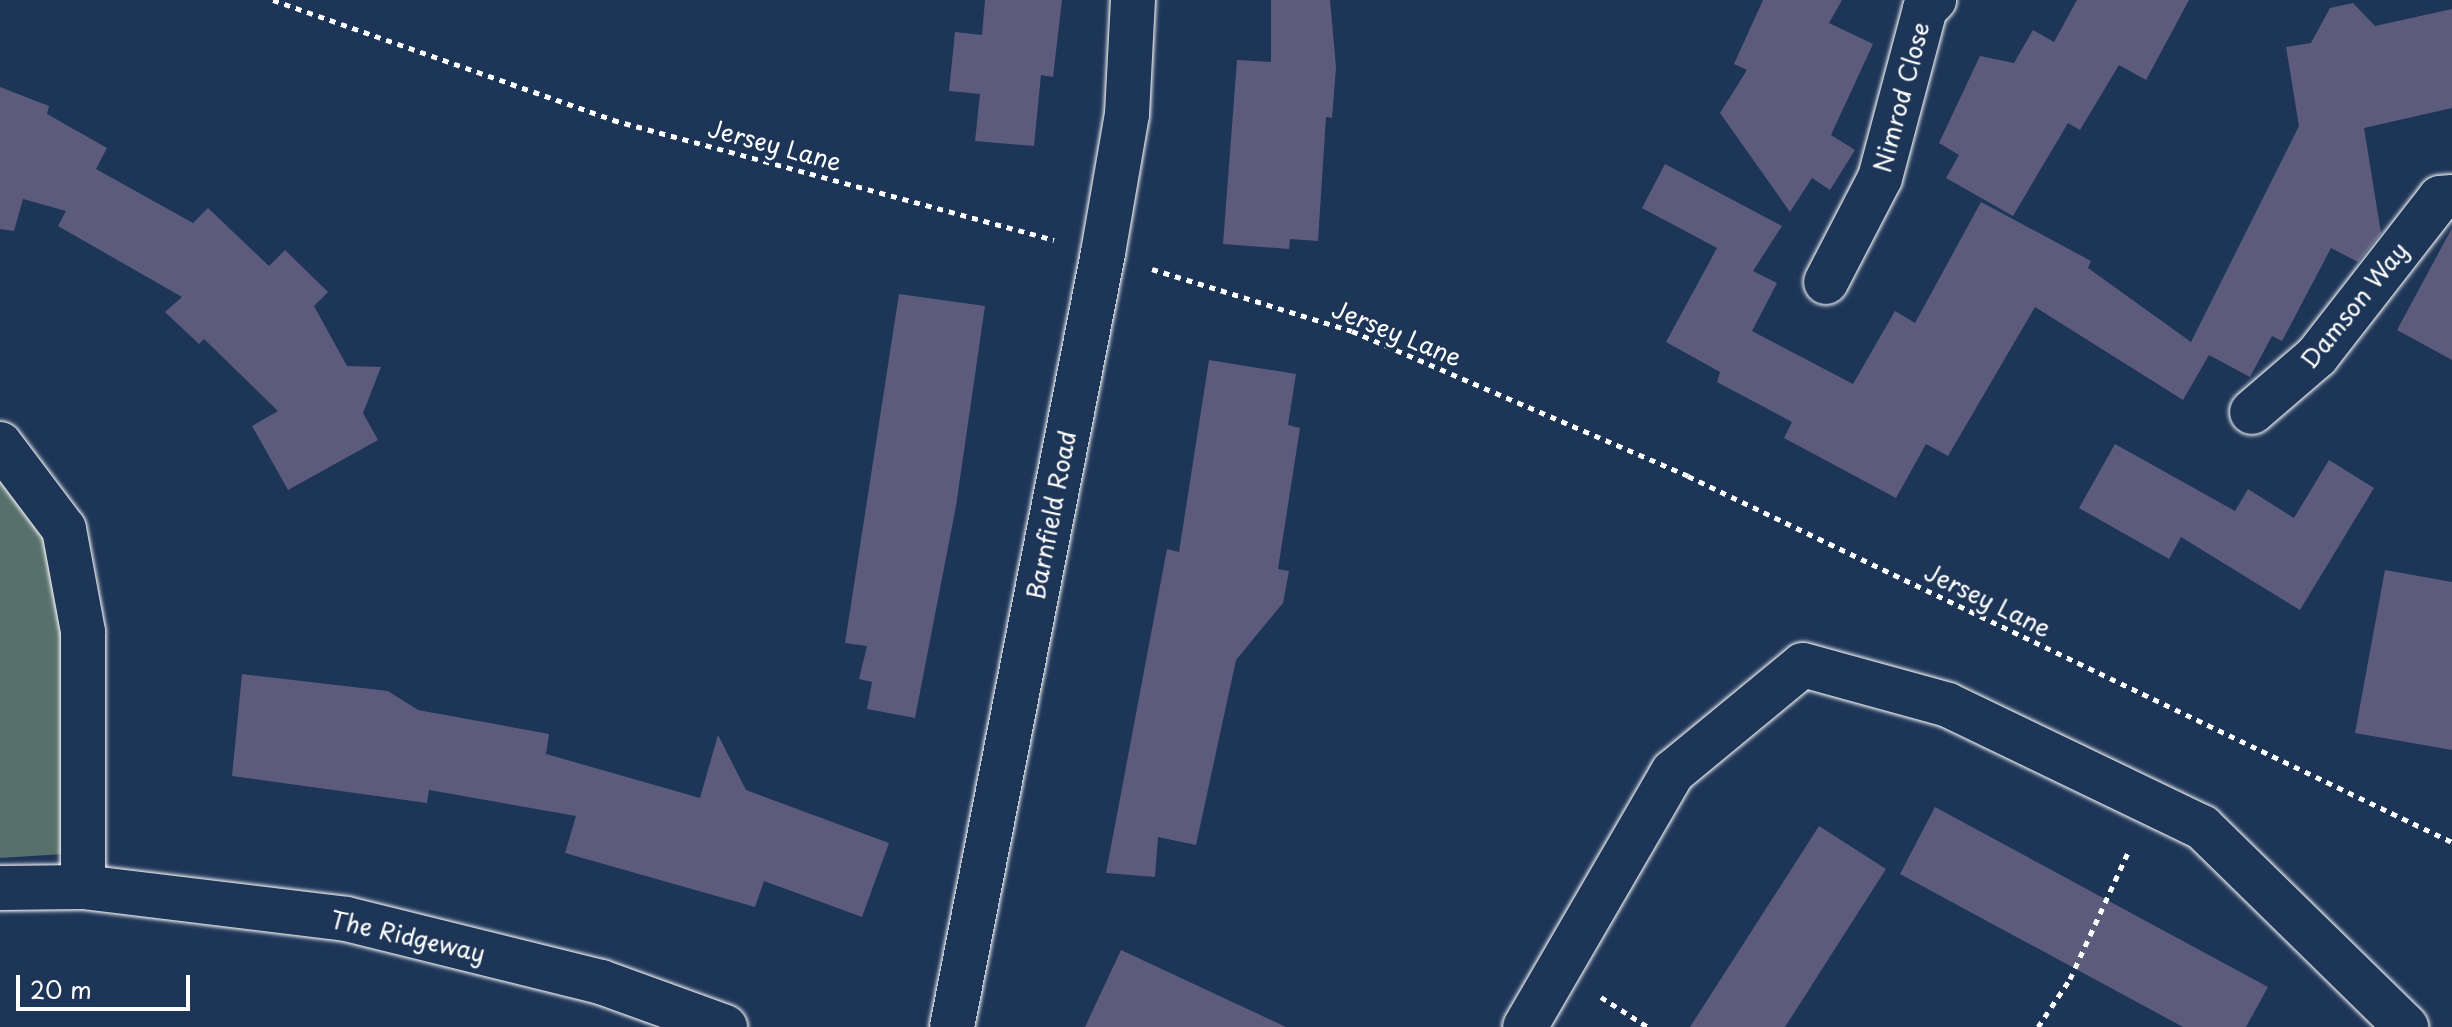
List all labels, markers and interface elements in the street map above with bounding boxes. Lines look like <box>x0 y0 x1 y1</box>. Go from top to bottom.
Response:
street label: Nimrod Close <box>1867 18 1935 176</box>
street label: Jersey Lane <box>705 113 845 177</box>
street label: Damson Way <box>2294 236 2414 374</box>
street label: Jersey Lane <box>1328 294 1466 372</box>
street label: Barnfield Road <box>1021 429 1081 601</box>
street label: Jersey Lane <box>1920 557 2056 643</box>
street label: The Ridgeway <box>326 904 490 968</box>
scale bar <box>20 959 194 1009</box>
text: 20 m <box>30 971 92 1007</box>

